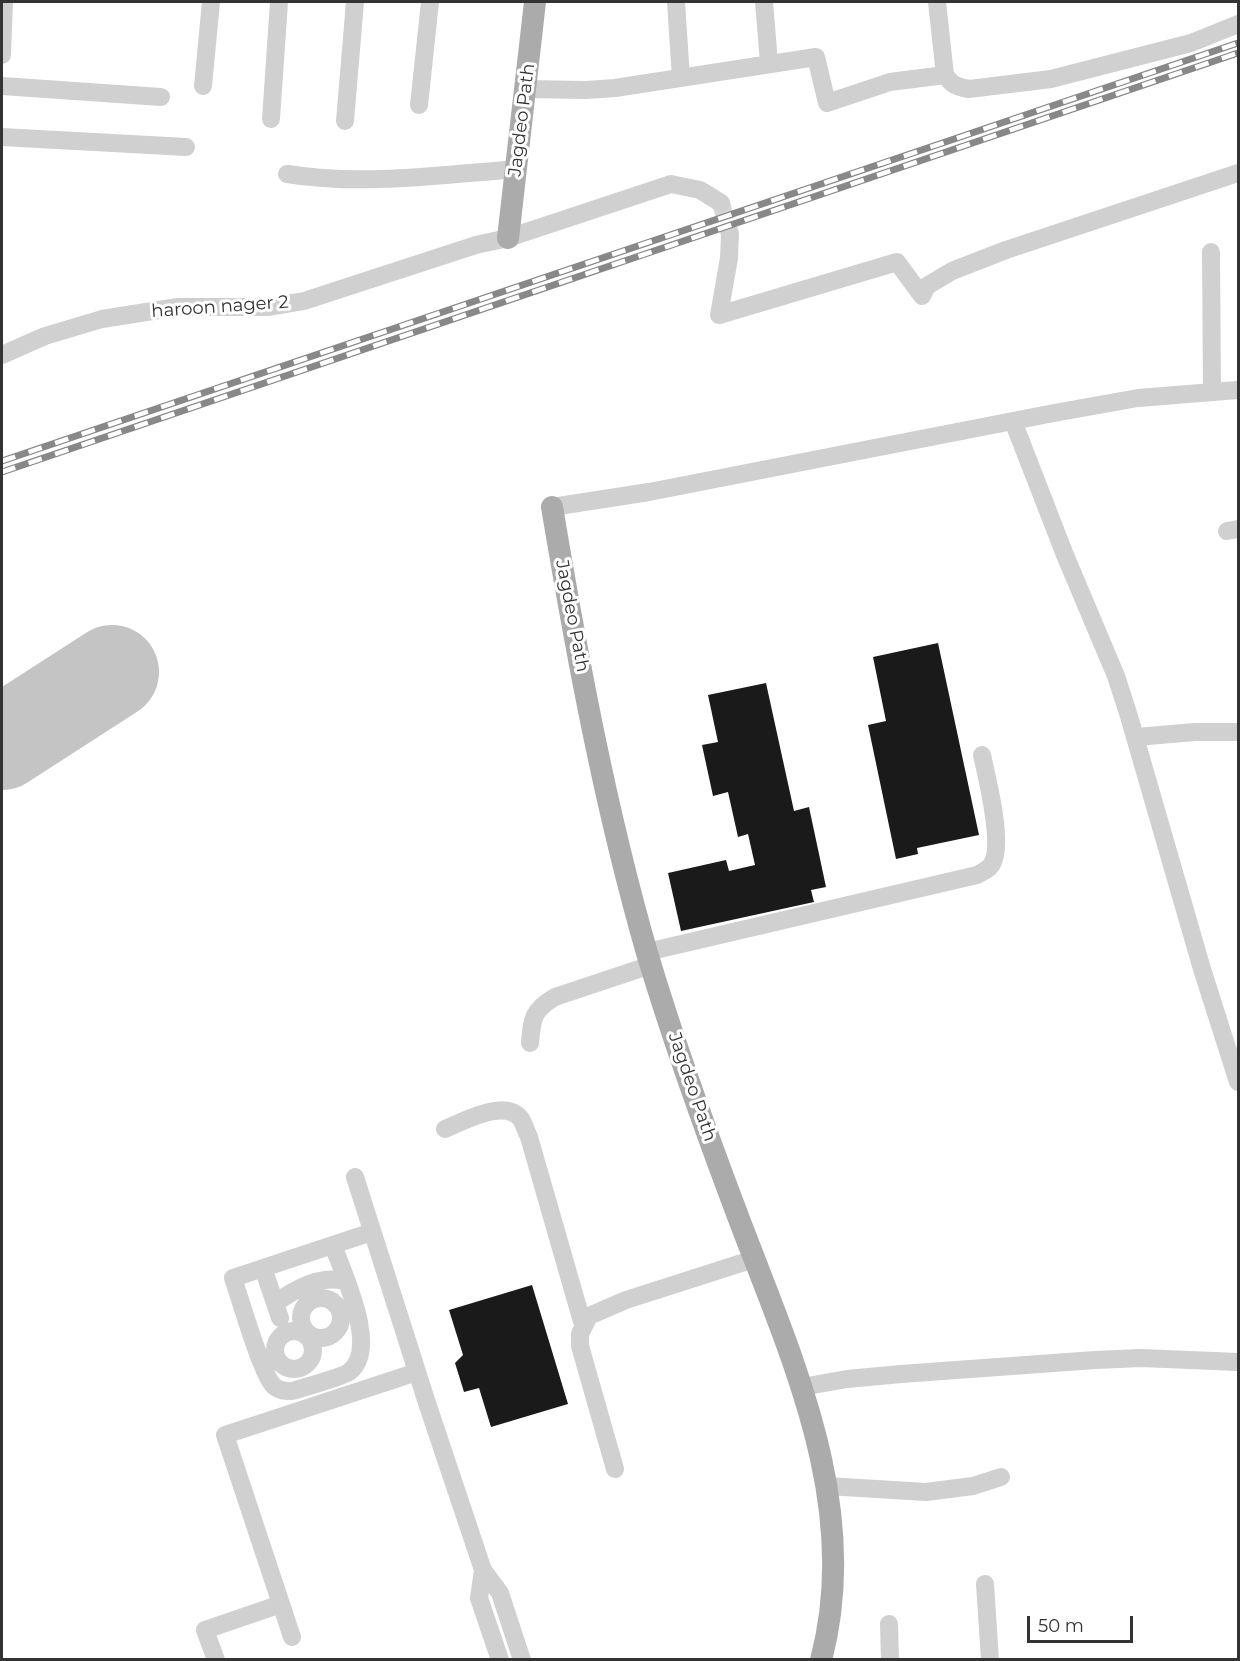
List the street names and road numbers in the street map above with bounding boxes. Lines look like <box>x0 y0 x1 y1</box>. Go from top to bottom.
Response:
street label: Jagdeo Path <box>504 62 540 178</box>
street label: haroon nager 2 <box>151 291 289 323</box>
street label: Jagdeo Path <box>551 558 593 674</box>
street label: Jagdeo Path <box>663 1030 721 1144</box>

